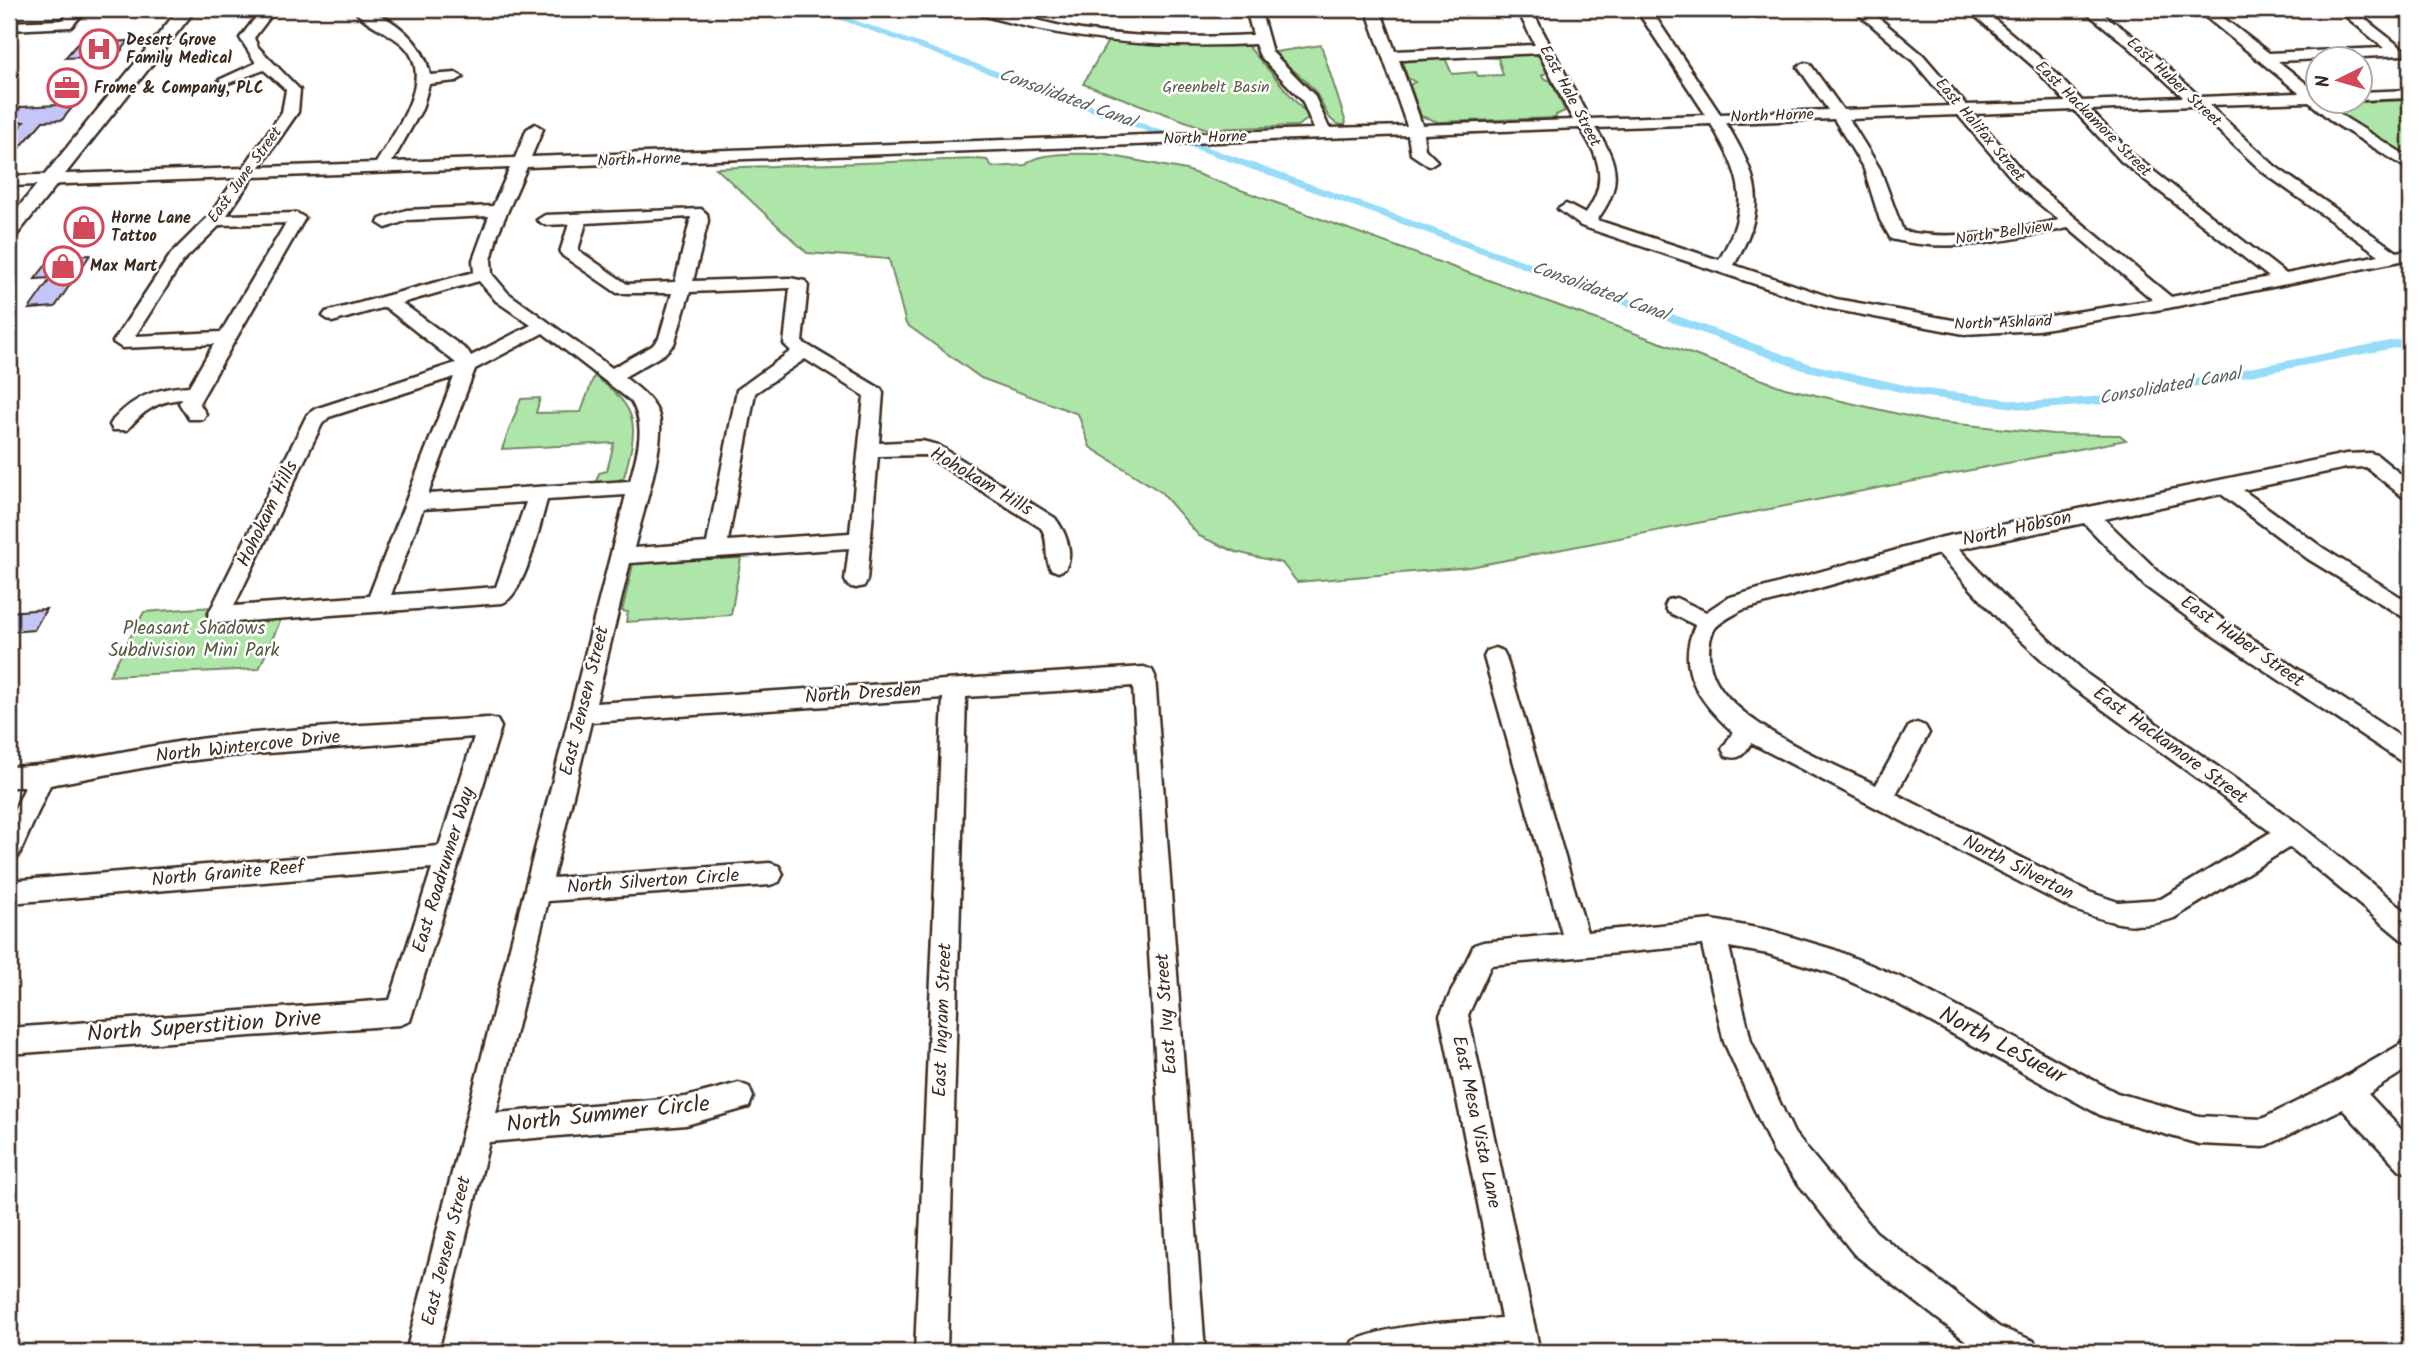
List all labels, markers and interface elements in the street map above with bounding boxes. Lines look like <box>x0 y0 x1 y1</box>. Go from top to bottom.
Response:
hospital icon: Desert Grove Family Medical <box>78 28 120 70</box>
place label: Desert Grove Family Medical <box>126 28 233 71</box>
street label: East Huber Street <box>2121 31 2228 133</box>
street label: East Hale Street <box>1533 40 1608 152</box>
north arrow <box>2304 46 2374 116</box>
street label: East Hackamore Street <box>2029 55 2158 184</box>
water label: Consolidated Canal <box>995 61 1143 138</box>
office icon: Frome & Company, PLC <box>46 67 88 109</box>
street label: East Halifax Street <box>1929 72 2032 188</box>
text: N <box>2309 74 2340 89</box>
park label: Greenbelt Basin <box>1163 75 1269 100</box>
place label: Frome & Company, PLC <box>94 76 264 101</box>
street label: North Horne <box>1730 102 1814 130</box>
street label: East June Street <box>201 121 289 229</box>
street label: North Horne <box>1163 124 1247 152</box>
street label: North Horne <box>597 146 681 174</box>
shop icon: Horne Lane Tattoo <box>63 206 105 248</box>
place label: Horne Lane Tattoo <box>111 206 191 249</box>
street label: North Bellview <box>1954 214 2055 252</box>
shop icon: Max Mart <box>42 245 84 287</box>
place label: Max Mart <box>90 254 158 279</box>
water label: Consolidated Canal <box>1528 254 1676 331</box>
street label: North Ashland <box>1954 309 2053 337</box>
water label: Consolidated Canal <box>2097 360 2247 414</box>
street label: Hohokam Hills <box>924 439 1038 525</box>
street label: Hohokam Hills <box>229 456 307 572</box>
street label: North Hobson <box>1960 503 2074 555</box>
street label: East Huber Street <box>2174 588 2311 696</box>
park label: Pleasant Shadows Subdivision Mini Park <box>109 614 280 666</box>
street label: East Jensen Street <box>552 622 618 779</box>
street label: North Dresden <box>804 675 922 713</box>
street label: East Hackamore Street <box>2086 679 2254 813</box>
street label: North Wintercove Drive <box>154 722 342 772</box>
street label: East Roadrunner Way <box>405 782 484 957</box>
street label: North Silverton <box>1957 827 2079 909</box>
street label: North Granite Reef <box>150 852 307 896</box>
street label: North Silverton Circle <box>566 861 741 903</box>
street label: East Ingram Street <box>925 942 961 1098</box>
street label: East Ivy Street <box>1148 952 1186 1076</box>
street label: North LeSueur <box>1932 997 2073 1095</box>
street label: North Superstition Drive <box>86 1001 322 1053</box>
street label: East Mesa Vista Lane <box>1443 1033 1509 1212</box>
street label: North Summer Circle <box>505 1086 711 1144</box>
street label: East Jensen Street <box>414 1172 480 1329</box>

